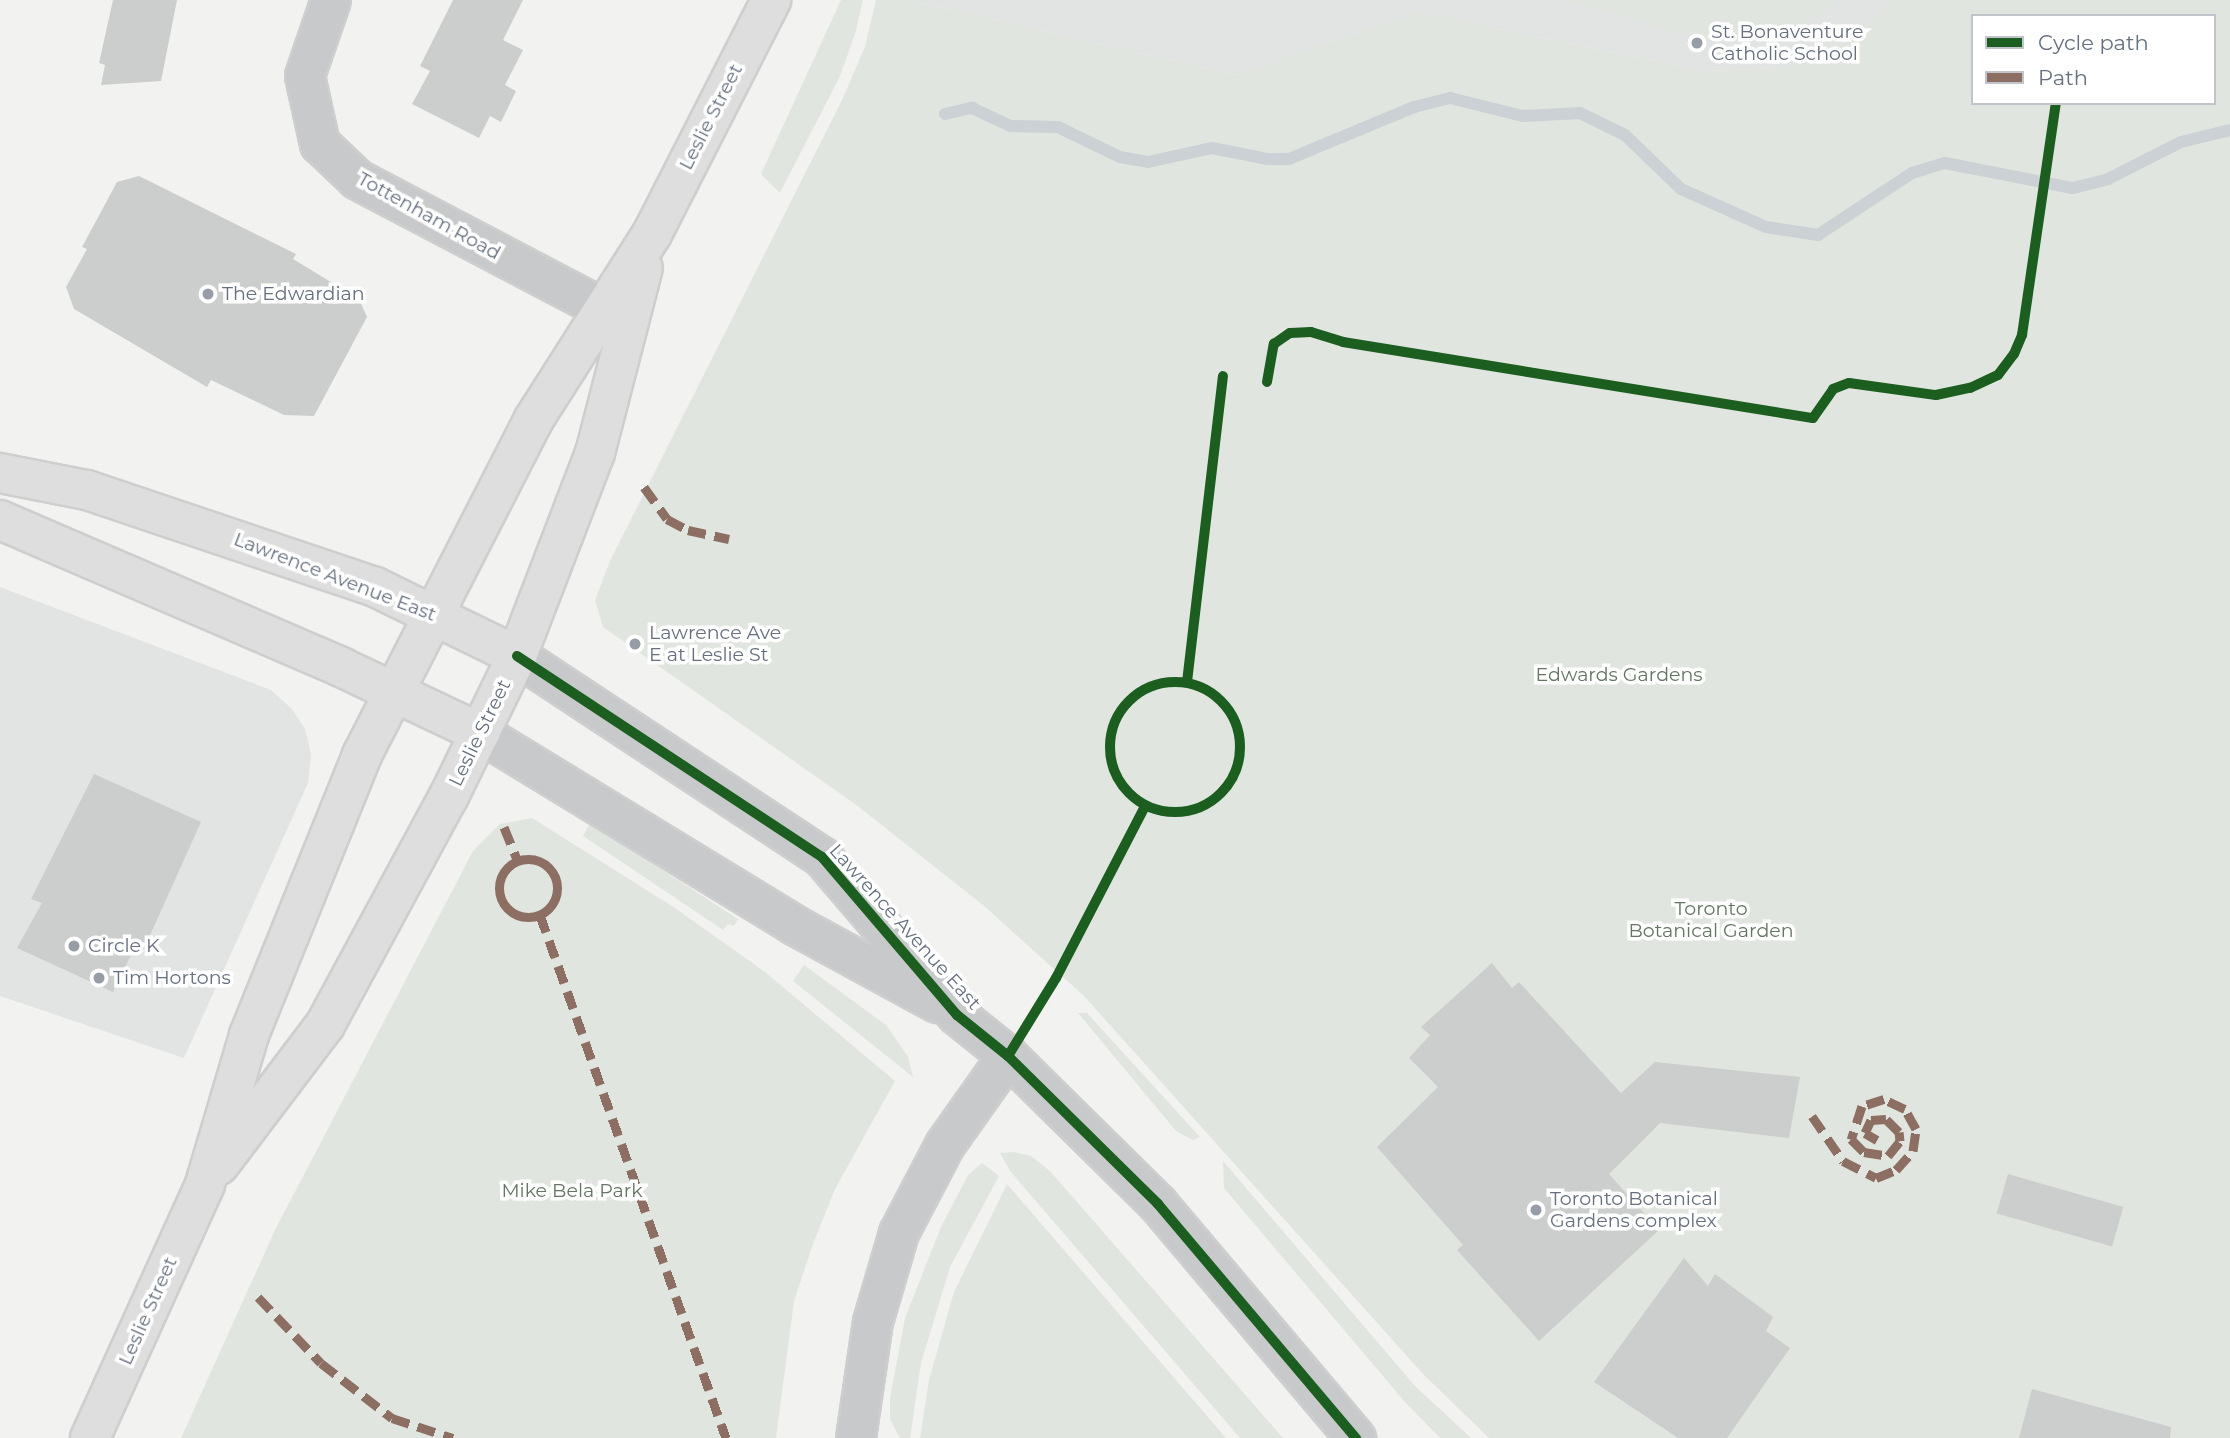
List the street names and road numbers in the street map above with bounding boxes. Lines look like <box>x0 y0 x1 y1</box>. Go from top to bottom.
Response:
street label: Leslie Street <box>675 60 747 174</box>
street label: Tottenham Road <box>354 167 504 265</box>
street label: Lawrence Avenue East <box>231 528 439 626</box>
street label: Leslie Street <box>444 676 516 790</box>
street label: Lawrence Avenue East <box>825 839 985 1015</box>
street label: Leslie Street <box>114 1253 182 1369</box>

